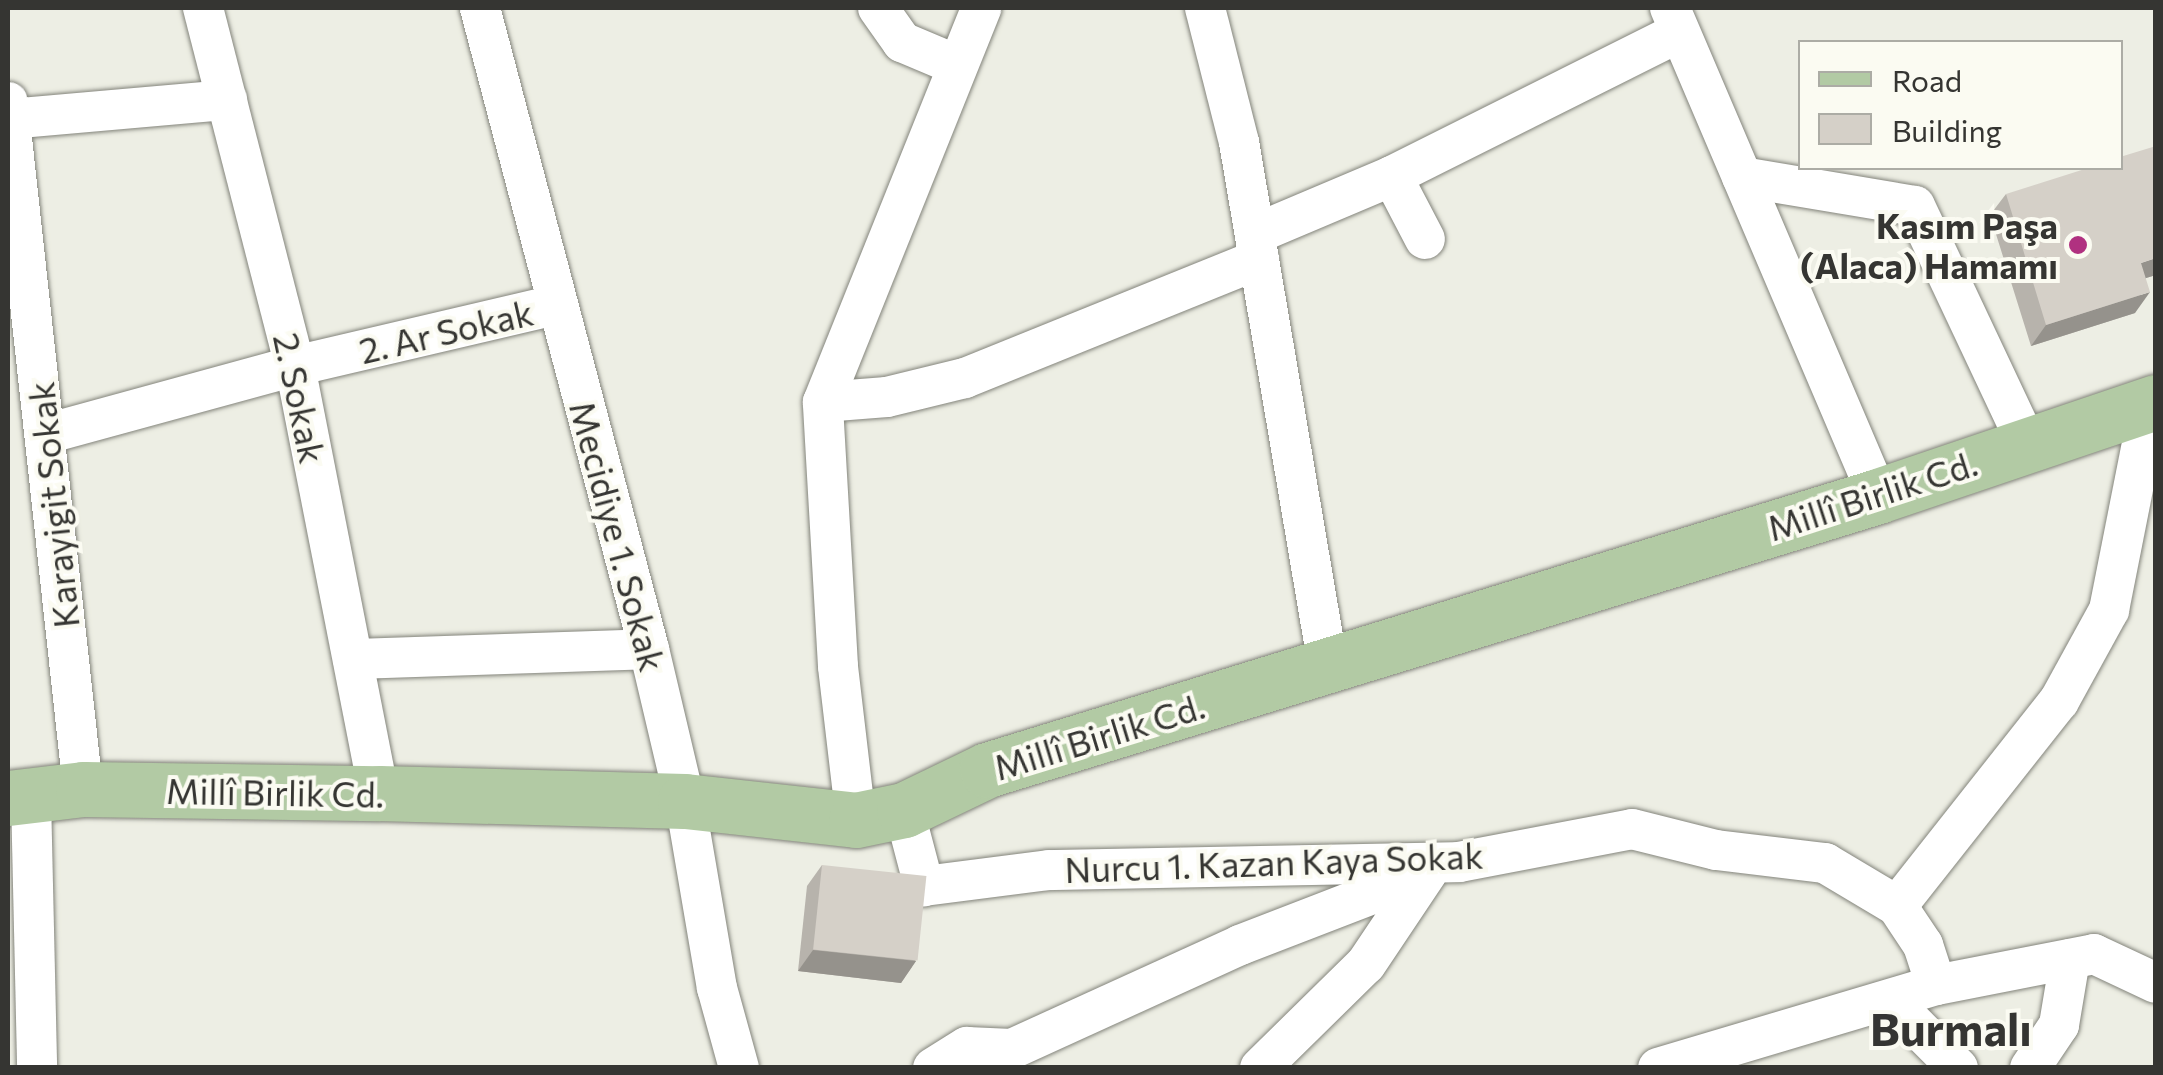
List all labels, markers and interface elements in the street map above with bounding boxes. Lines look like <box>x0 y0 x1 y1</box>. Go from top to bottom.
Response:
legend <box>1798 40 2123 170</box>
text: Road <box>1892 61 1962 98</box>
text: Building <box>1892 111 2002 148</box>
place label: Kasım Paşa (Alaca) Hamamı <box>1800 204 2058 286</box>
marker: Kasım Paşa (Alaca) Hamamı <box>2067 234 2089 256</box>
street label: 2. Ar Sokak <box>355 291 537 371</box>
street label: 2. Sokak <box>266 329 334 467</box>
street label: Karayigit Sokak <box>19 380 87 630</box>
street label: Mecidiye 1. Sokak <box>562 396 674 676</box>
street label: Millî Birlik Cd. <box>1762 441 1982 549</box>
street label: Millî Birlik Cd. <box>989 684 1209 788</box>
street label: Millî Birlik Cd. <box>166 769 384 815</box>
street label: Nurcu 1. Kazan Kaya Sokak <box>1064 834 1484 890</box>
district label: Burmalı <box>1870 1001 2032 1055</box>

